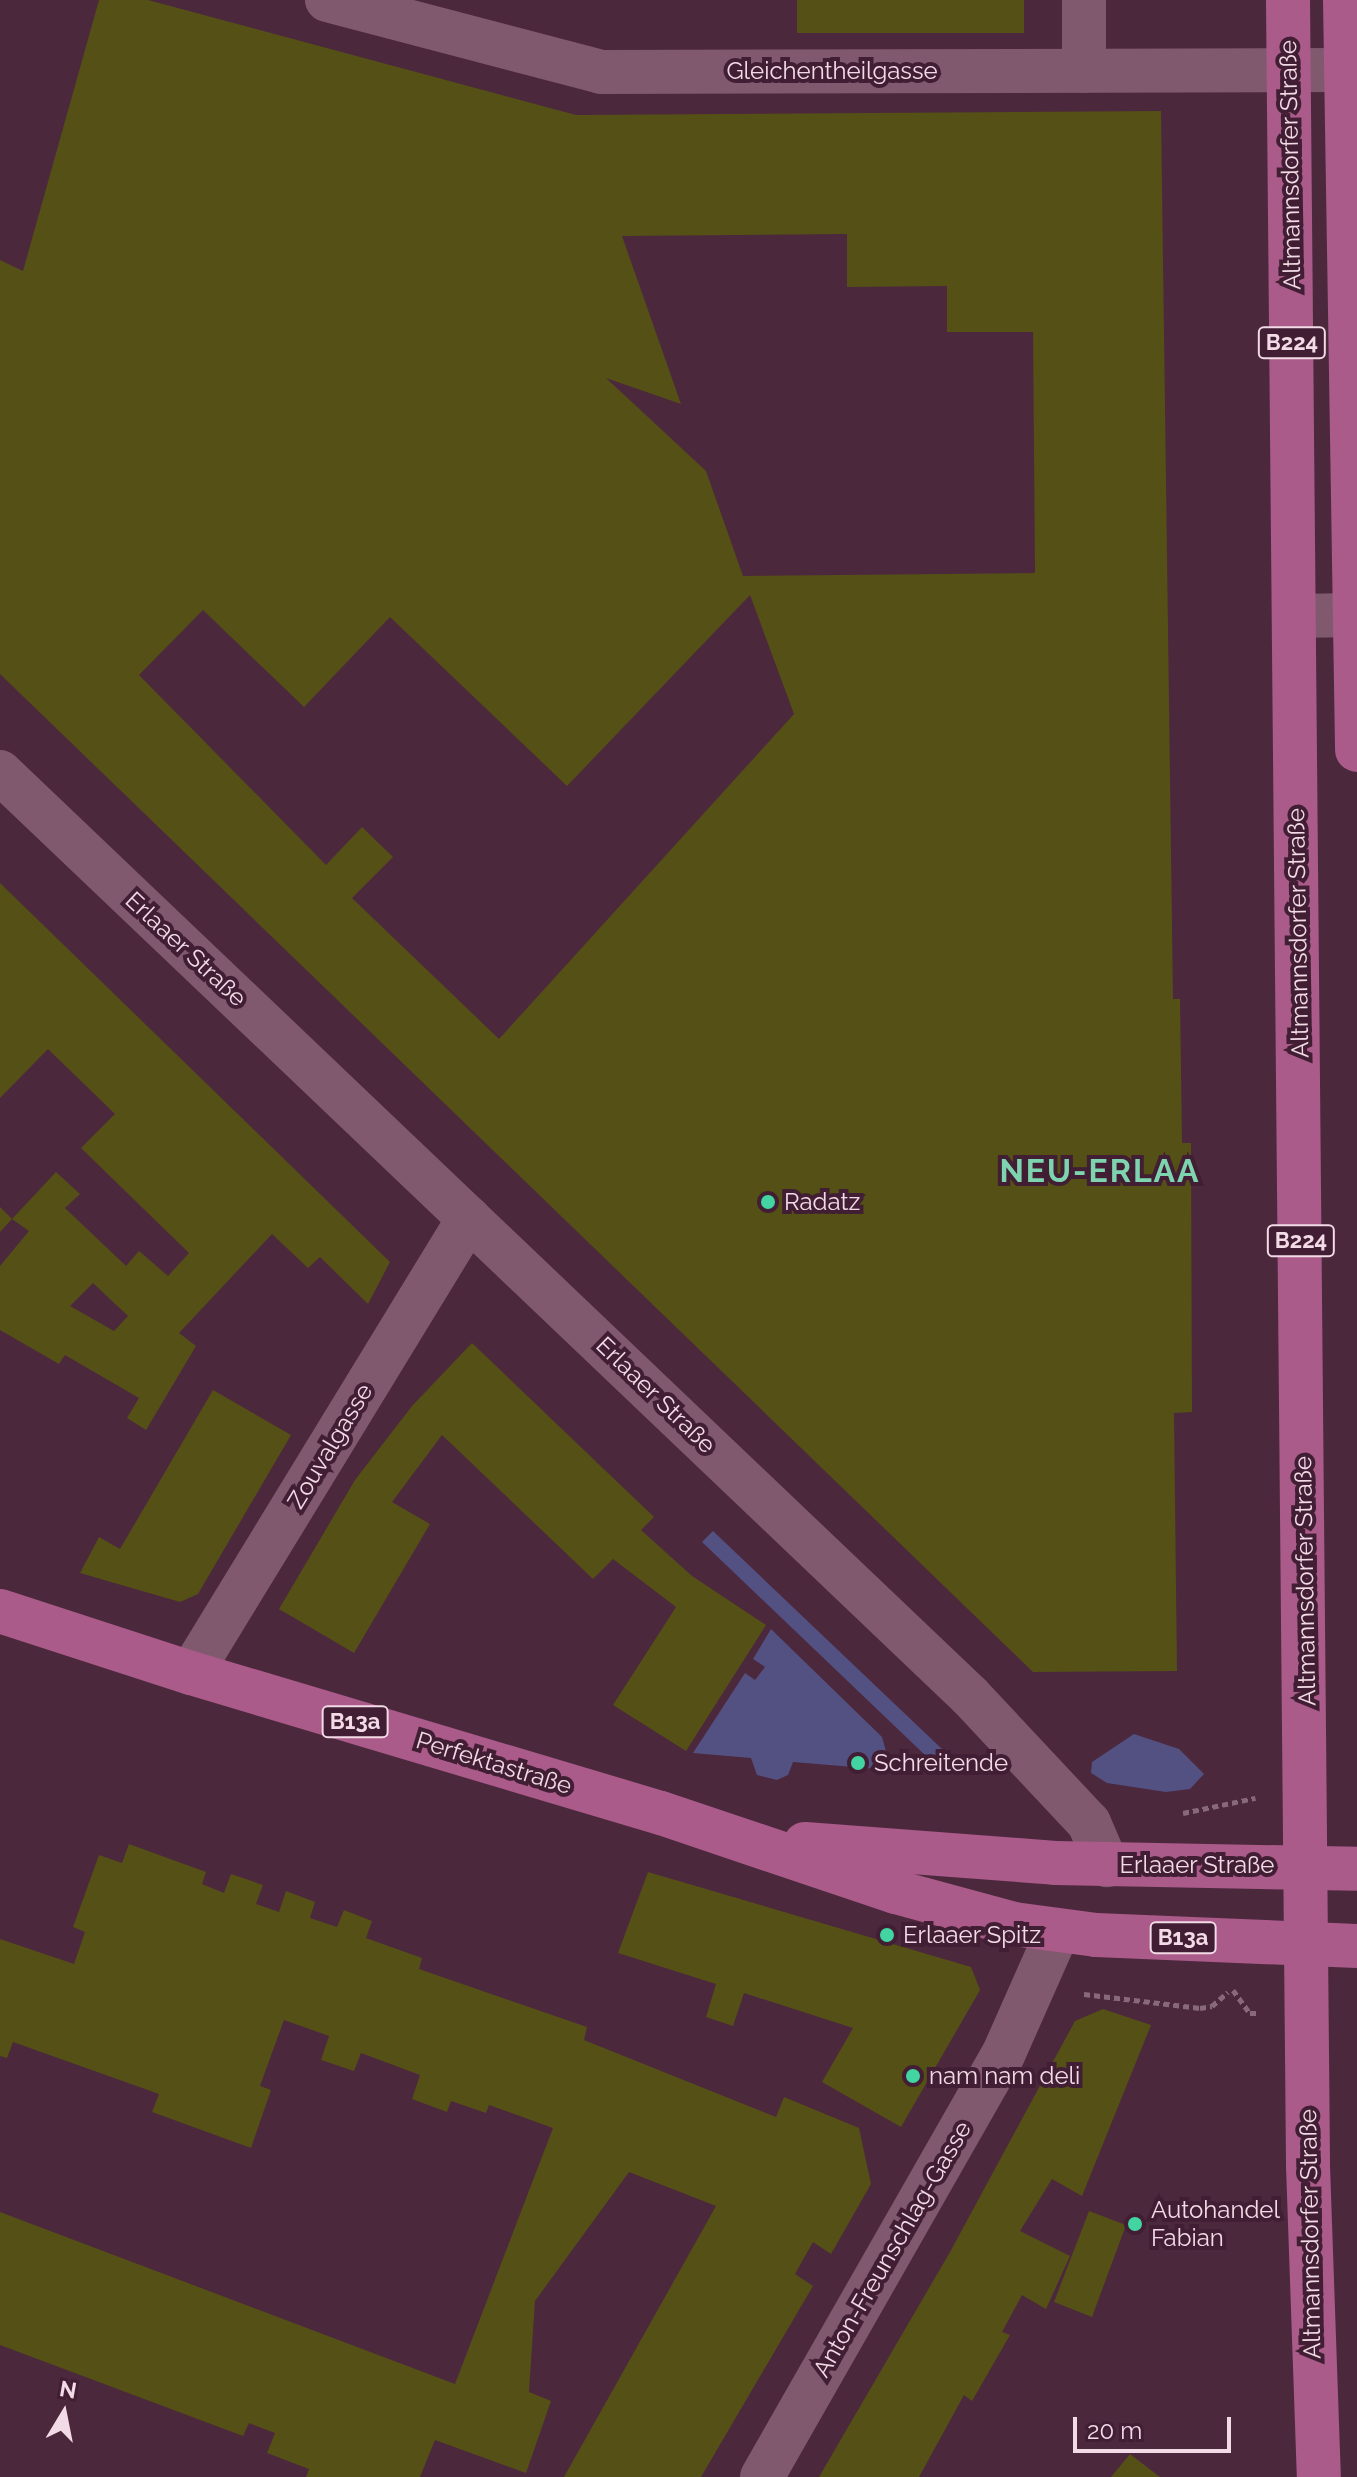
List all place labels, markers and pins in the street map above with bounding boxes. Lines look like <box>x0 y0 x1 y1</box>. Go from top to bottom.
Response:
place label: Radatz <box>784 1188 860 1216</box>
marker: Radatz <box>759 1193 777 1211</box>
place label: Schreitende <box>874 1749 1008 1777</box>
marker: Schreitende <box>849 1754 867 1772</box>
place label: Erlaaer Spitz <box>903 1921 1042 1949</box>
marker: Erlaaer Spitz <box>878 1926 896 1944</box>
place label: nam nam deli <box>929 2062 1080 2090</box>
marker: nam nam deli <box>904 2067 922 2085</box>
place label: Autohandel Fabian <box>1151 2196 1280 2252</box>
marker: Autohandel Fabian <box>1126 2215 1144 2233</box>

